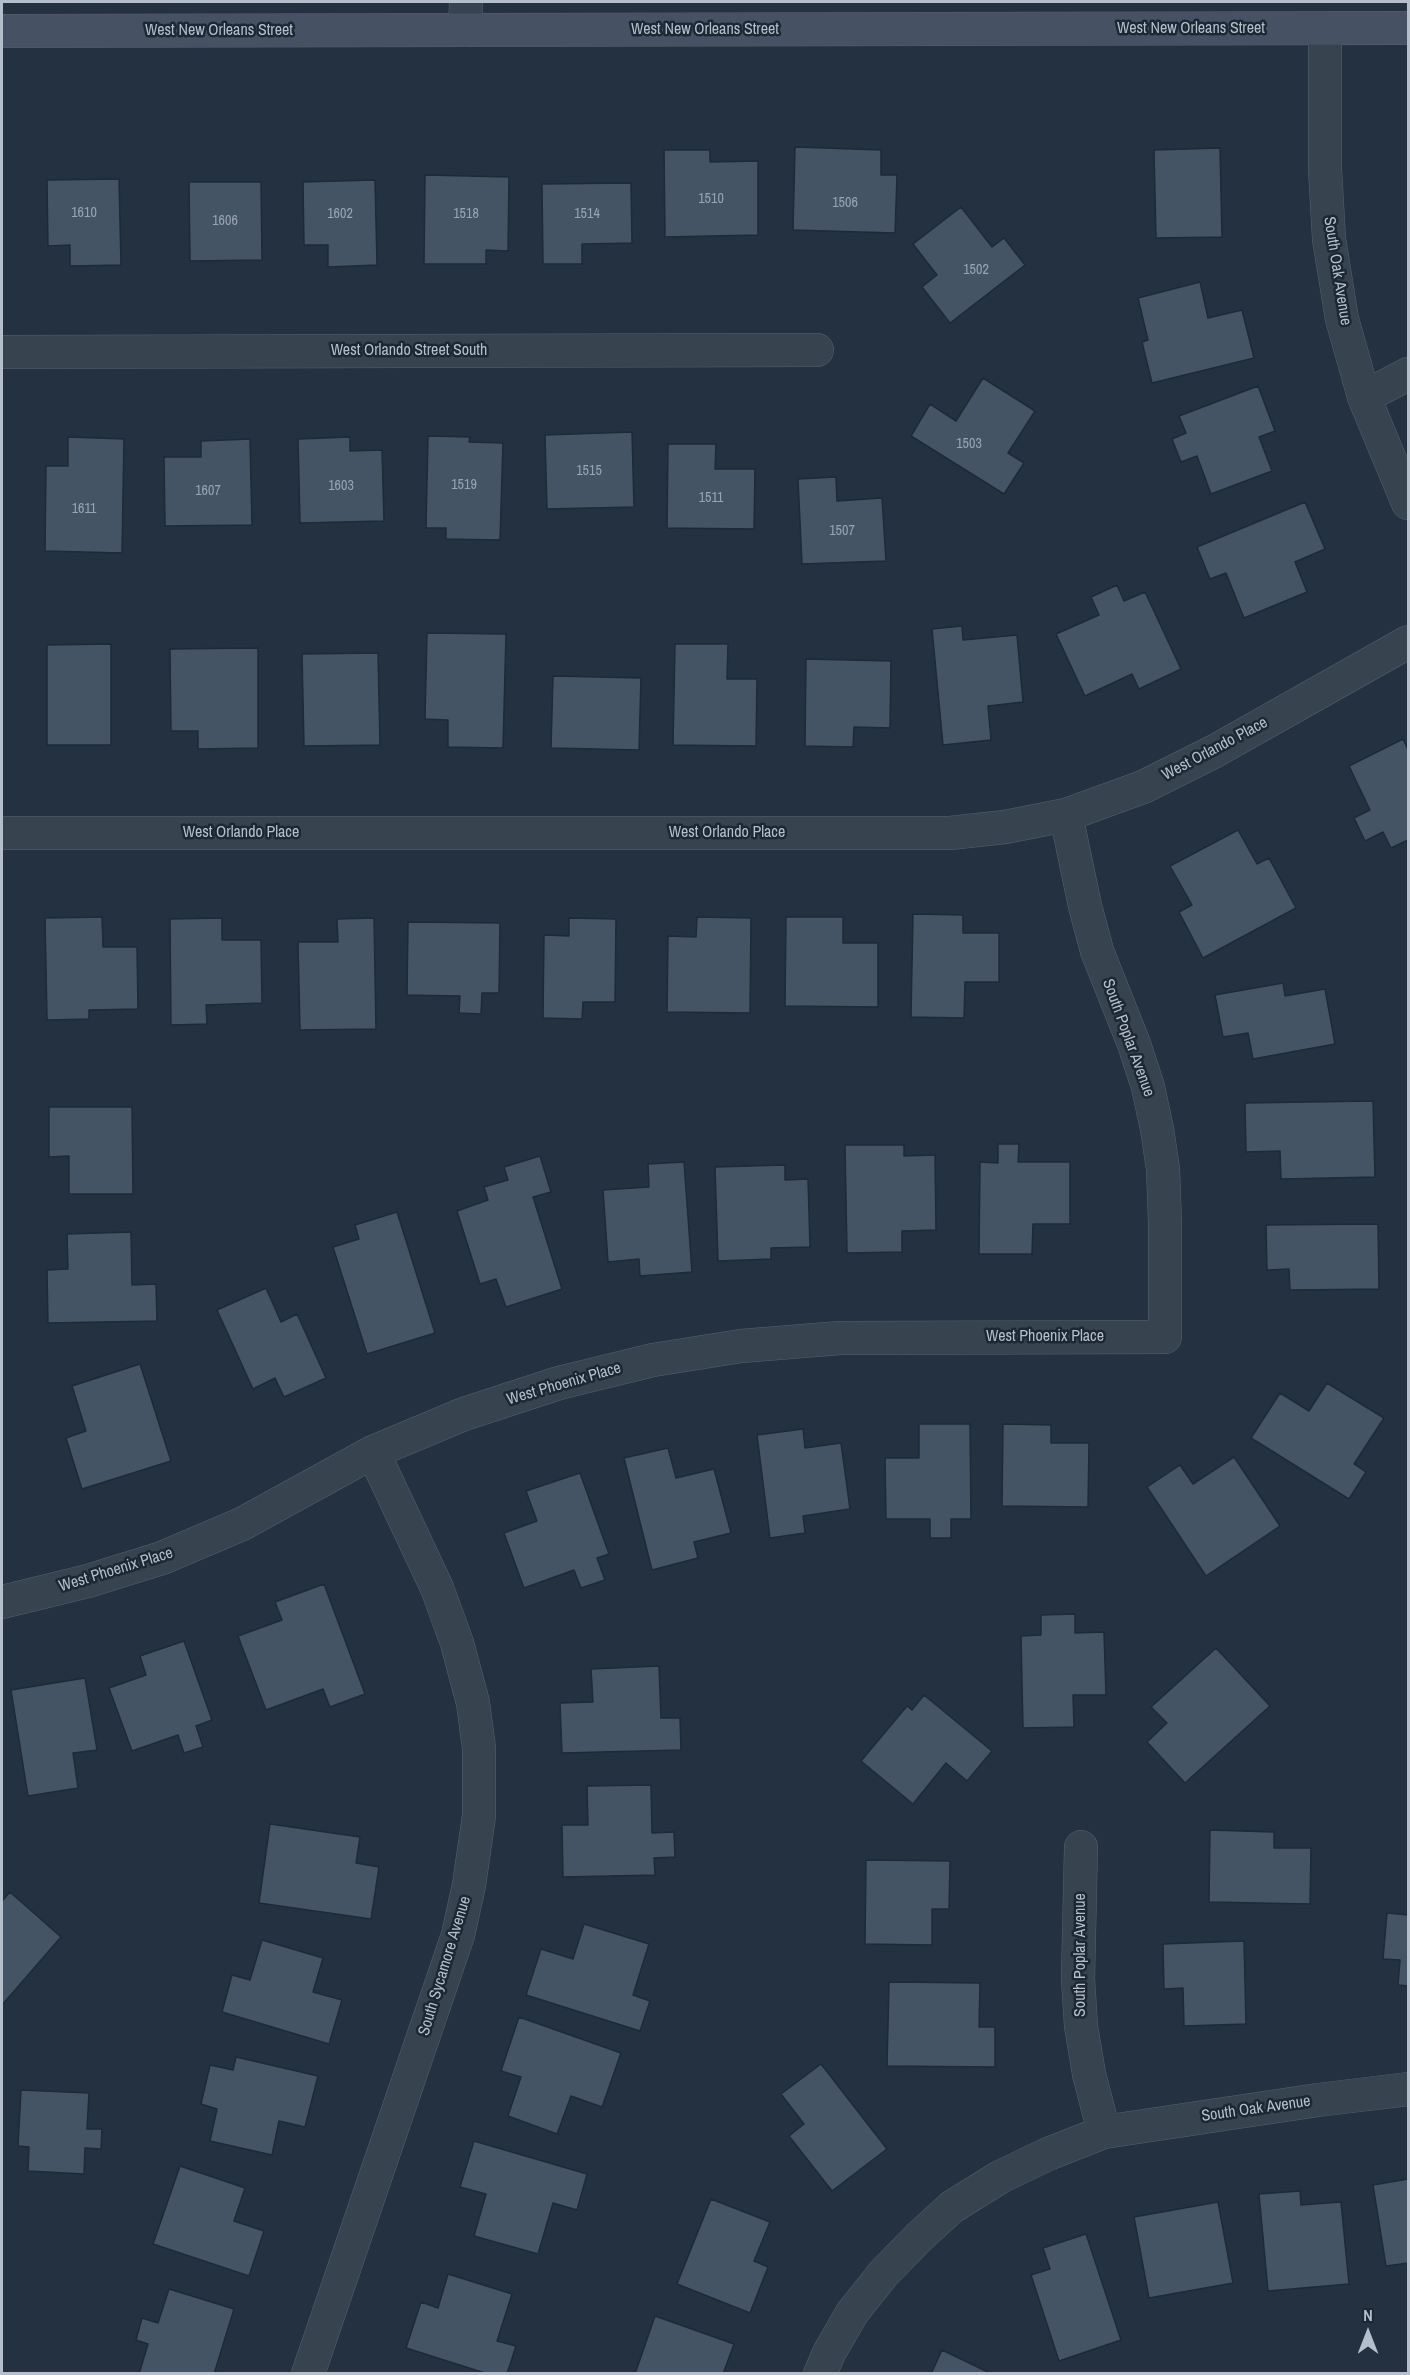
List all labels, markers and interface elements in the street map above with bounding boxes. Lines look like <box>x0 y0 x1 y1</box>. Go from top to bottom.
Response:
street label: West New Orleans Street <box>1117 19 1265 39</box>
street label: West New Orleans Street <box>631 20 779 40</box>
street label: West New Orleans Street <box>145 21 293 41</box>
house number: 1510 <box>698 191 724 207</box>
house number: 1506 <box>832 195 858 211</box>
house number: 1610 <box>71 205 97 221</box>
house number: 1602 <box>327 206 353 222</box>
house number: 1518 <box>453 206 479 222</box>
house number: 1514 <box>574 206 600 222</box>
house number: 1606 <box>212 213 238 229</box>
street label: South Oak Avenue <box>1319 215 1355 327</box>
house number: 1502 <box>963 262 989 278</box>
street label: West Orlando Street South <box>331 341 487 361</box>
house number: 1503 <box>956 436 982 452</box>
house number: 1515 <box>576 463 602 479</box>
house number: 1519 <box>451 477 477 493</box>
house number: 1603 <box>328 478 354 494</box>
house number: 1607 <box>195 483 221 499</box>
house number: 1511 <box>699 490 723 506</box>
house number: 1611 <box>72 501 96 517</box>
house number: 1507 <box>829 523 855 539</box>
street label: West Orlando Place <box>1159 713 1271 785</box>
street label: West Orlando Place <box>183 823 299 843</box>
street label: West Orlando Place <box>669 823 785 843</box>
street label: South Poplar Avenue <box>1098 977 1158 1099</box>
street label: West Phoenix Place <box>986 1327 1104 1347</box>
street label: West Phoenix Place <box>505 1359 623 1409</box>
street label: West Phoenix Place <box>57 1544 175 1596</box>
street label: South Poplar Avenue <box>1071 1893 1091 2017</box>
street label: South Sycamore Avenue <box>415 1894 475 2038</box>
street label: South Oak Avenue <box>1200 2092 1312 2126</box>
north arrow <box>1338 2303 1398 2363</box>
text: N <box>1363 2304 1373 2326</box>

